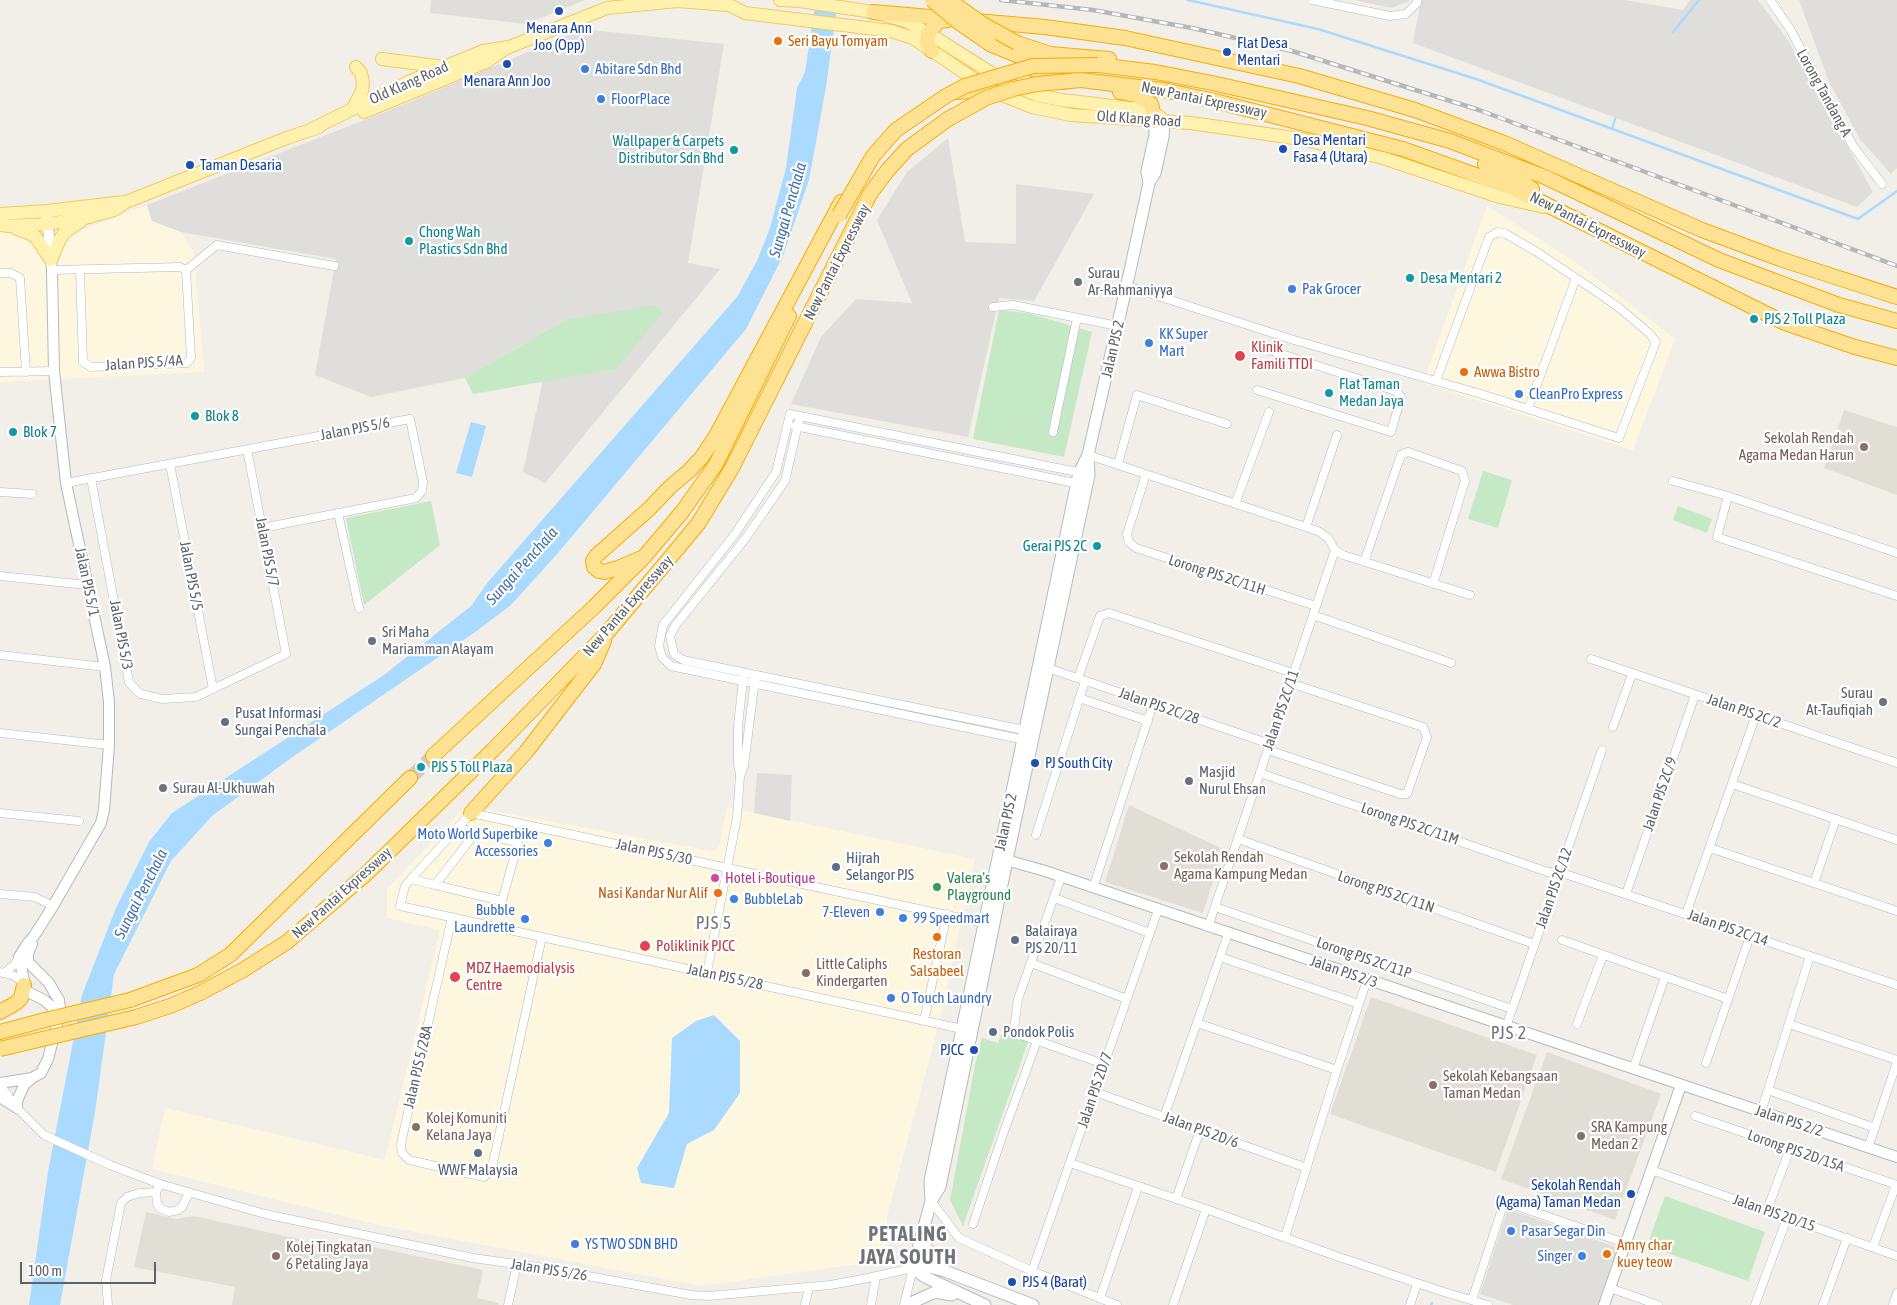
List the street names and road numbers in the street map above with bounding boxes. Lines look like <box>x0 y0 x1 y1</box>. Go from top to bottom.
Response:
street label: Lorong Tandang A <box>1793 46 1855 140</box>
street label: Old Klang Road <box>367 58 451 108</box>
street label: New Pantai Expressway <box>1140 78 1268 122</box>
street label: Old Klang Road <box>1096 107 1182 131</box>
street label: New Pantai Expressway <box>1527 188 1649 262</box>
street label: New Pantai Expressway <box>800 201 874 323</box>
street label: Jalan PJS 2 <box>1098 319 1128 379</box>
street label: Jalan PJS 5/4A <box>105 351 183 375</box>
street label: Jalan PJS 5/6 <box>319 413 391 445</box>
street label: Jalan PJS 5/7 <box>251 516 283 588</box>
street label: Jalan PJS 5/5 <box>175 540 207 612</box>
street label: Jalan PJS 5/1 <box>71 546 103 618</box>
street label: Lorong PJS 2C/11H <box>1166 551 1268 599</box>
street label: New Pantai Expressway <box>579 552 677 660</box>
street label: Jalan PJS 5/3 <box>105 599 137 671</box>
street label: Jalan PJS 2C/11 <box>1259 667 1303 753</box>
street label: Jalan PJS 2C/28 <box>1116 684 1202 728</box>
street label: Jalan PJS 2C/2 <box>1705 690 1783 732</box>
street label: Jalan PJS 2C/9 <box>1639 755 1681 833</box>
street label: Jalan PJS 2 <box>991 792 1021 852</box>
street label: Lorong PJS 2C/11M <box>1359 799 1461 849</box>
street label: Jalan PJS 5/30 <box>614 835 694 869</box>
street label: New Pantai Expressway <box>288 843 396 943</box>
street label: Jalan PJS 2C/12 <box>1532 845 1576 931</box>
street label: Lorong PJS 2C/11N <box>1335 867 1437 917</box>
street label: Jalan PJS 2C/14 <box>1685 906 1771 950</box>
street label: Lorong PJS 2C/11P <box>1314 933 1414 983</box>
street label: Jalan PJS 2/3 <box>1308 952 1380 992</box>
street label: Jalan PJS 5/28 <box>685 960 765 994</box>
street label: Jalan PJS 5/28A <box>400 1024 436 1110</box>
street label: Jalan PJS 2D/7 <box>1074 1050 1116 1130</box>
street label: Jalan PJS 2/2 <box>1753 1102 1825 1140</box>
street label: Jalan PJS 2D/6 <box>1161 1108 1241 1152</box>
street label: Lorong PJS 2D/15A <box>1745 1126 1847 1176</box>
street label: Jalan PJS 2D/15 <box>1730 1191 1818 1235</box>
street label: Jalan PJS 5/26 <box>509 1255 589 1285</box>

